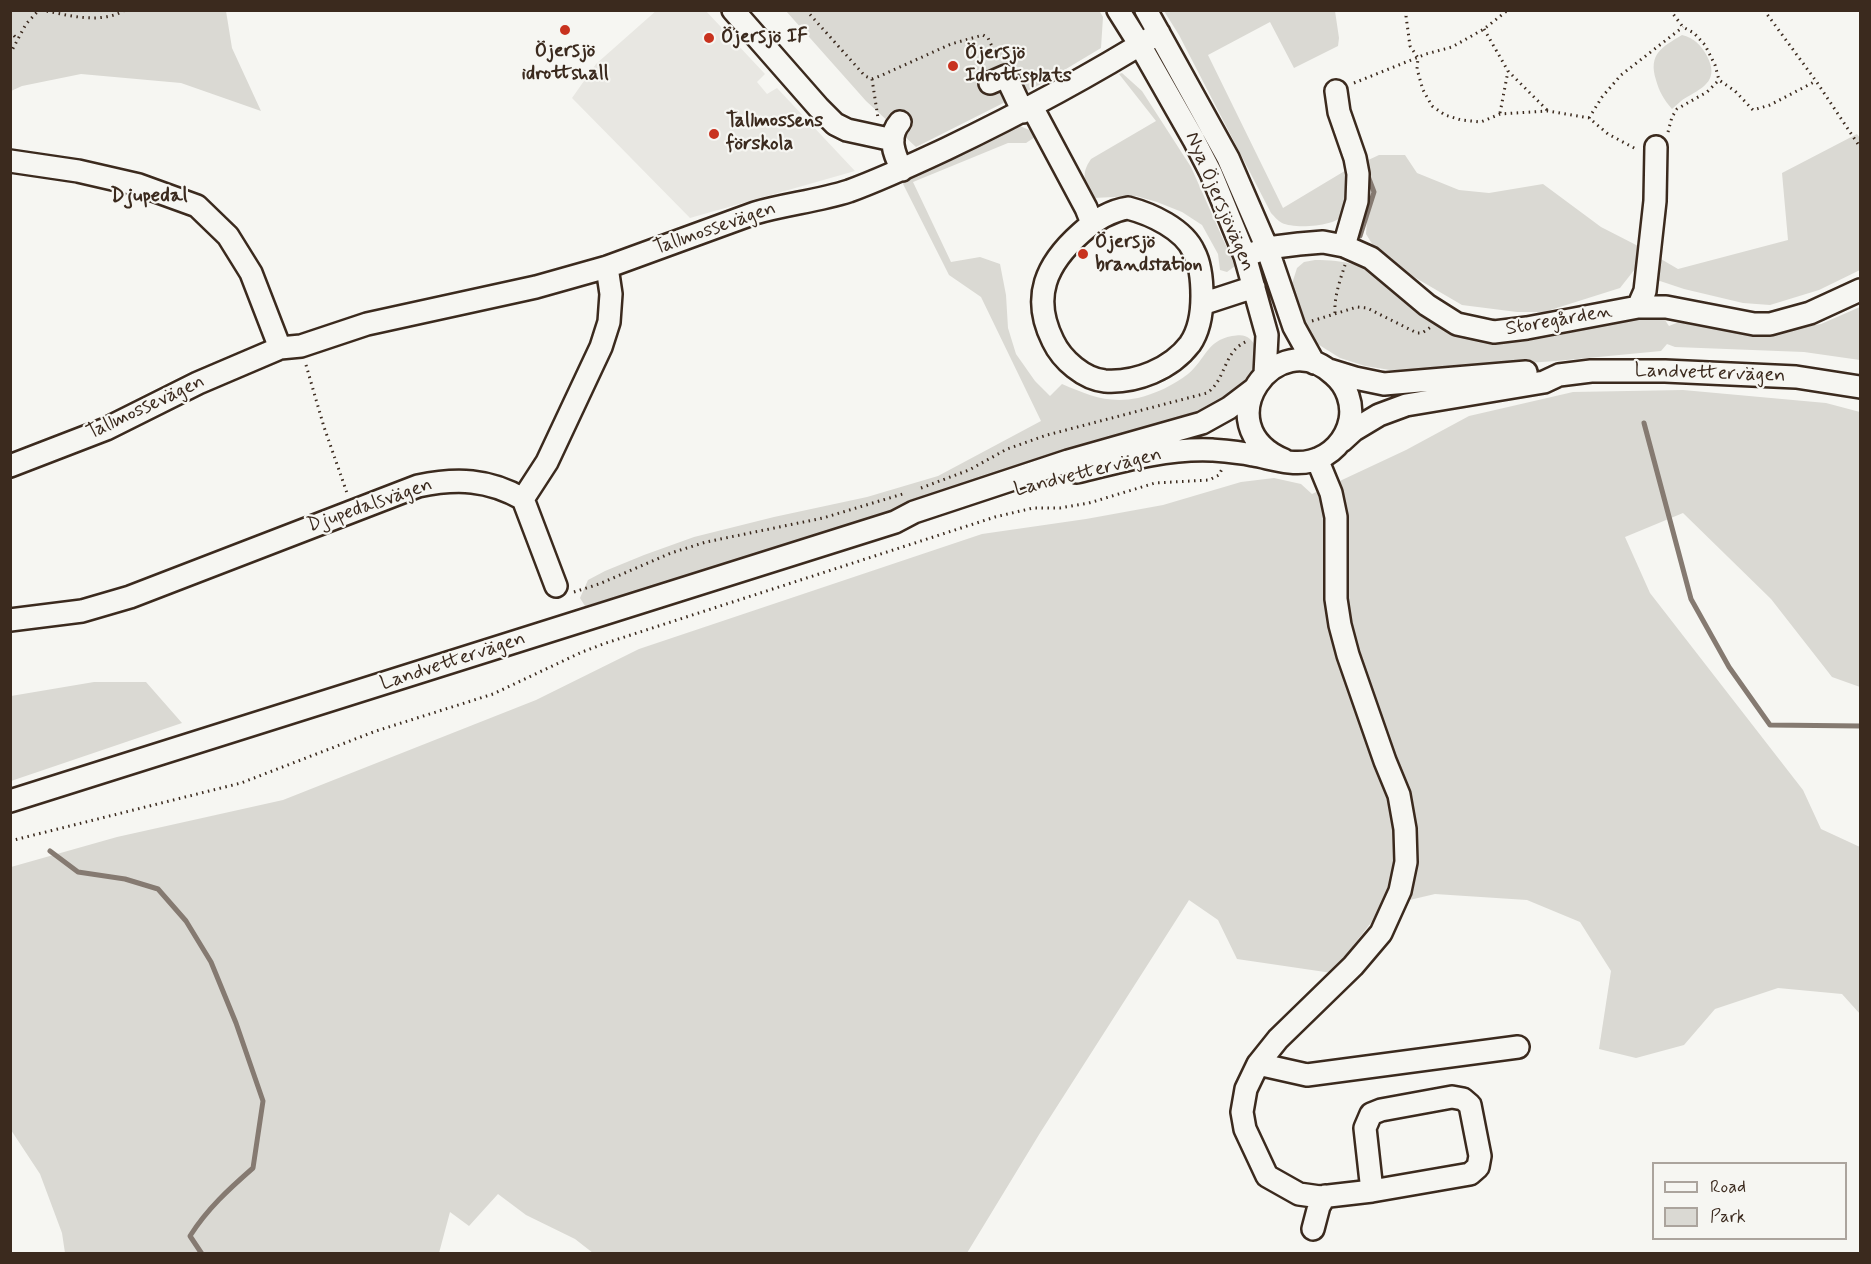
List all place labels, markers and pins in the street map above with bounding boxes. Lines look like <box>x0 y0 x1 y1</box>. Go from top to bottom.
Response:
marker: Öjersjö idrottshall <box>558 23 572 37</box>
place label: Öjersjö IF <box>721 26 808 50</box>
marker: Öjersjö IF <box>702 31 716 45</box>
place label: Öjersjö idrottshall <box>521 40 609 87</box>
place label: Öjersjö Idrottsplats <box>965 42 1072 89</box>
marker: Öjersjö Idrottsplats <box>946 59 960 73</box>
place label: Tallmossens förskola <box>726 110 823 157</box>
marker: Tallmossens förskola <box>707 127 721 141</box>
place label: Öjersjö brandstation <box>1095 231 1203 278</box>
marker: Öjersjö brandstation <box>1076 247 1090 261</box>

